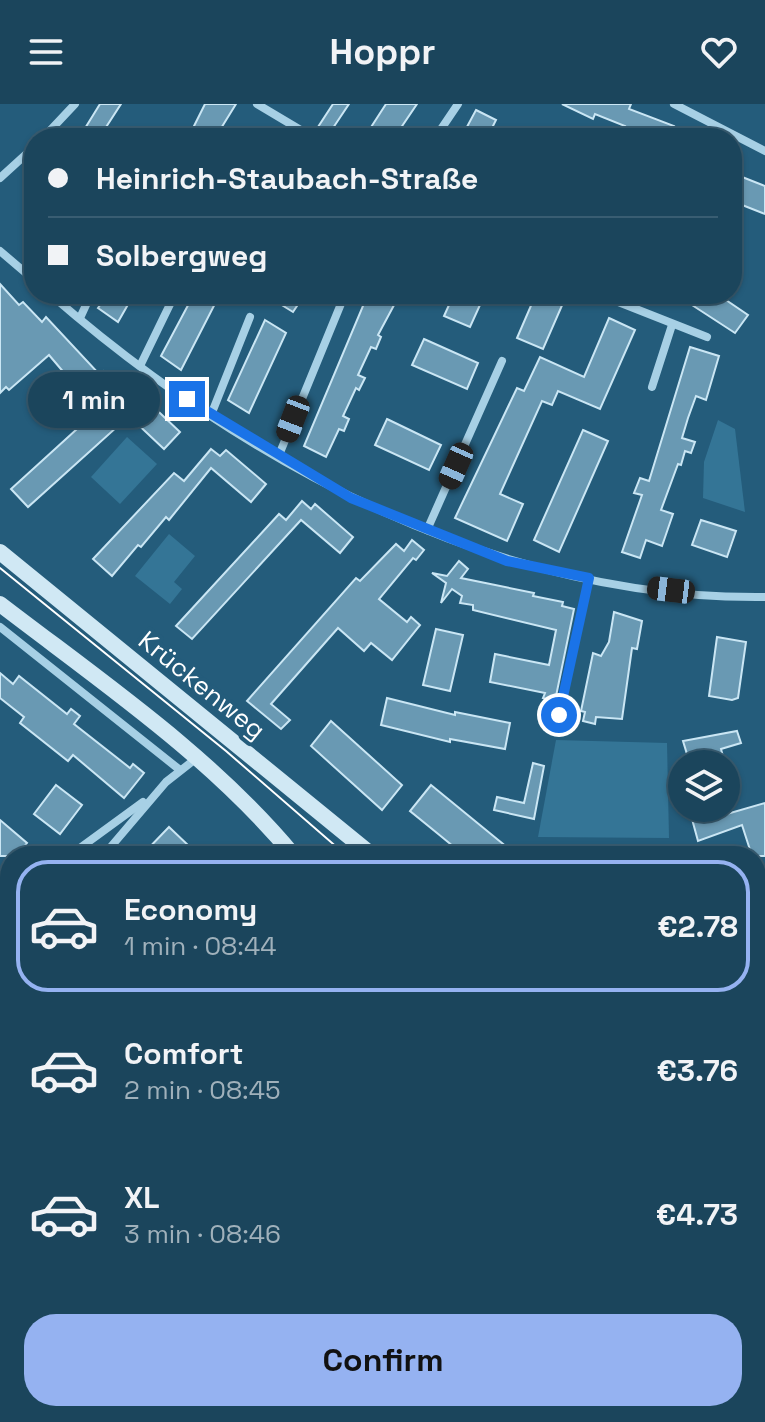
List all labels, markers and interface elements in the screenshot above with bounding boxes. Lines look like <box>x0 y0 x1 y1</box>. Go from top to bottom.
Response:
text: Hoppr <box>330 29 435 75</box>
icon: menu <box>24 30 68 74</box>
icon: heart <box>697 30 741 74</box>
text: Heinrich-Staubach-Straße <box>96 159 478 198</box>
text: Solbergweg <box>96 236 267 275</box>
callout: 1 min <box>27 371 159 427</box>
route end <box>169 381 205 417</box>
text: 1 min <box>62 383 126 417</box>
car <box>273 392 313 446</box>
car <box>435 439 477 493</box>
car <box>646 575 696 605</box>
street label: Krückenweg <box>131 623 273 747</box>
route start <box>541 697 577 733</box>
map controls <box>668 750 740 822</box>
button: layers <box>668 750 740 822</box>
icon: car <box>28 890 100 962</box>
text: Economy <box>124 890 257 929</box>
text: €2.78 <box>657 907 738 946</box>
text: 1 min · 08:44 <box>124 929 276 963</box>
icon: car <box>28 1034 100 1106</box>
text: Comfort <box>124 1034 243 1073</box>
text: €3.76 <box>656 1051 738 1090</box>
text: 2 min · 08:45 <box>124 1073 281 1107</box>
icon: car <box>28 1178 100 1250</box>
text: XL <box>124 1178 160 1217</box>
text: €4.73 <box>656 1195 738 1234</box>
text: 3 min · 08:46 <box>124 1217 281 1251</box>
button: Confirm <box>24 1314 742 1406</box>

